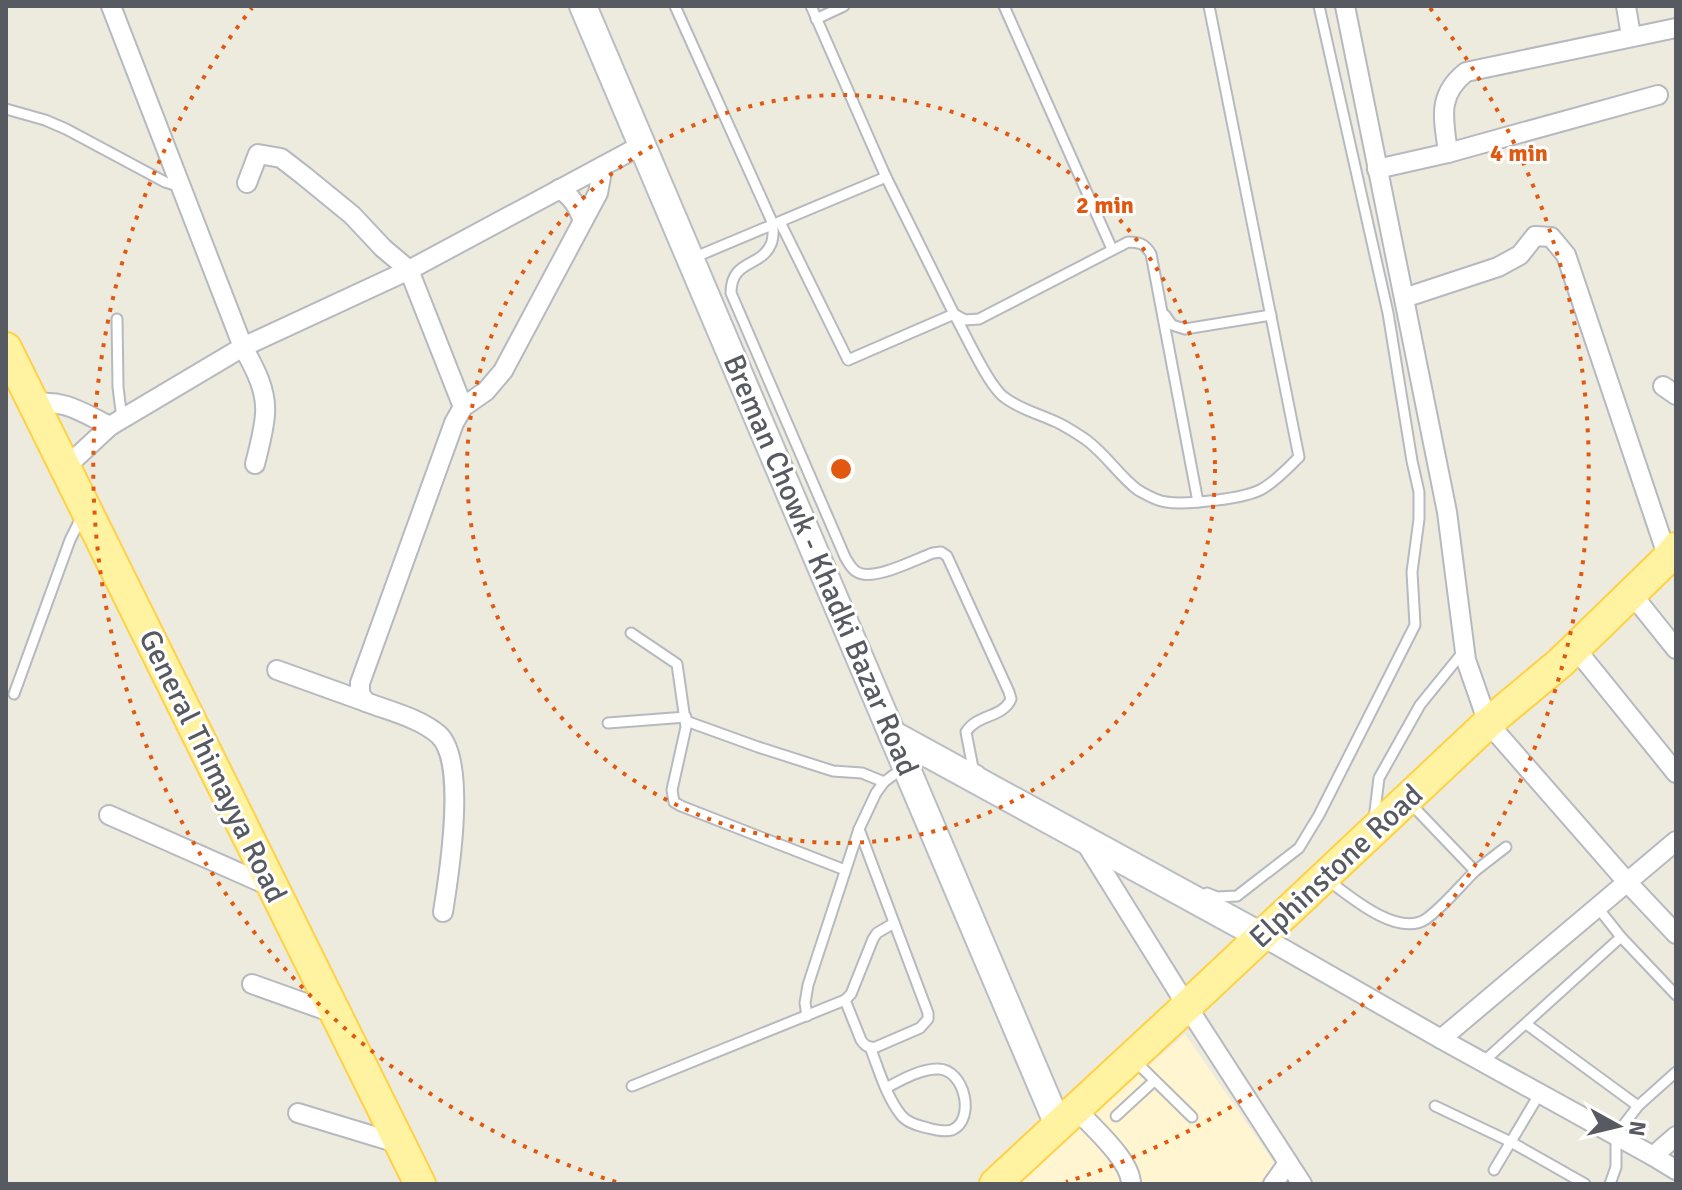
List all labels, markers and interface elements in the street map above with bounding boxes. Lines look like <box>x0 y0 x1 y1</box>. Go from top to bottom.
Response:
text: 4 min <box>1490 138 1548 168</box>
text: 2 min <box>1076 190 1134 220</box>
street label: Breman Chowk - Khadki Bazar Road <box>715 349 926 781</box>
centre of rings <box>827 455 855 483</box>
street label: General Thimayya Road <box>130 624 295 909</box>
street label: Elphinstone Road <box>1242 777 1431 956</box>
north arrow <box>1578 1086 1658 1166</box>
text: N <box>1623 1119 1652 1138</box>

